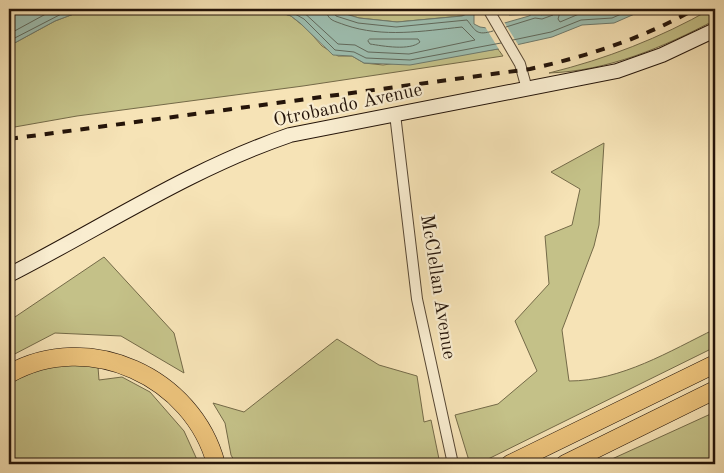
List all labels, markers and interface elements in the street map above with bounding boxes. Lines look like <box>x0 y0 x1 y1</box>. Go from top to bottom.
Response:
street label: Otrobando Avenue <box>272 81 424 131</box>
street label: McClellan Avenue <box>416 213 458 361</box>

